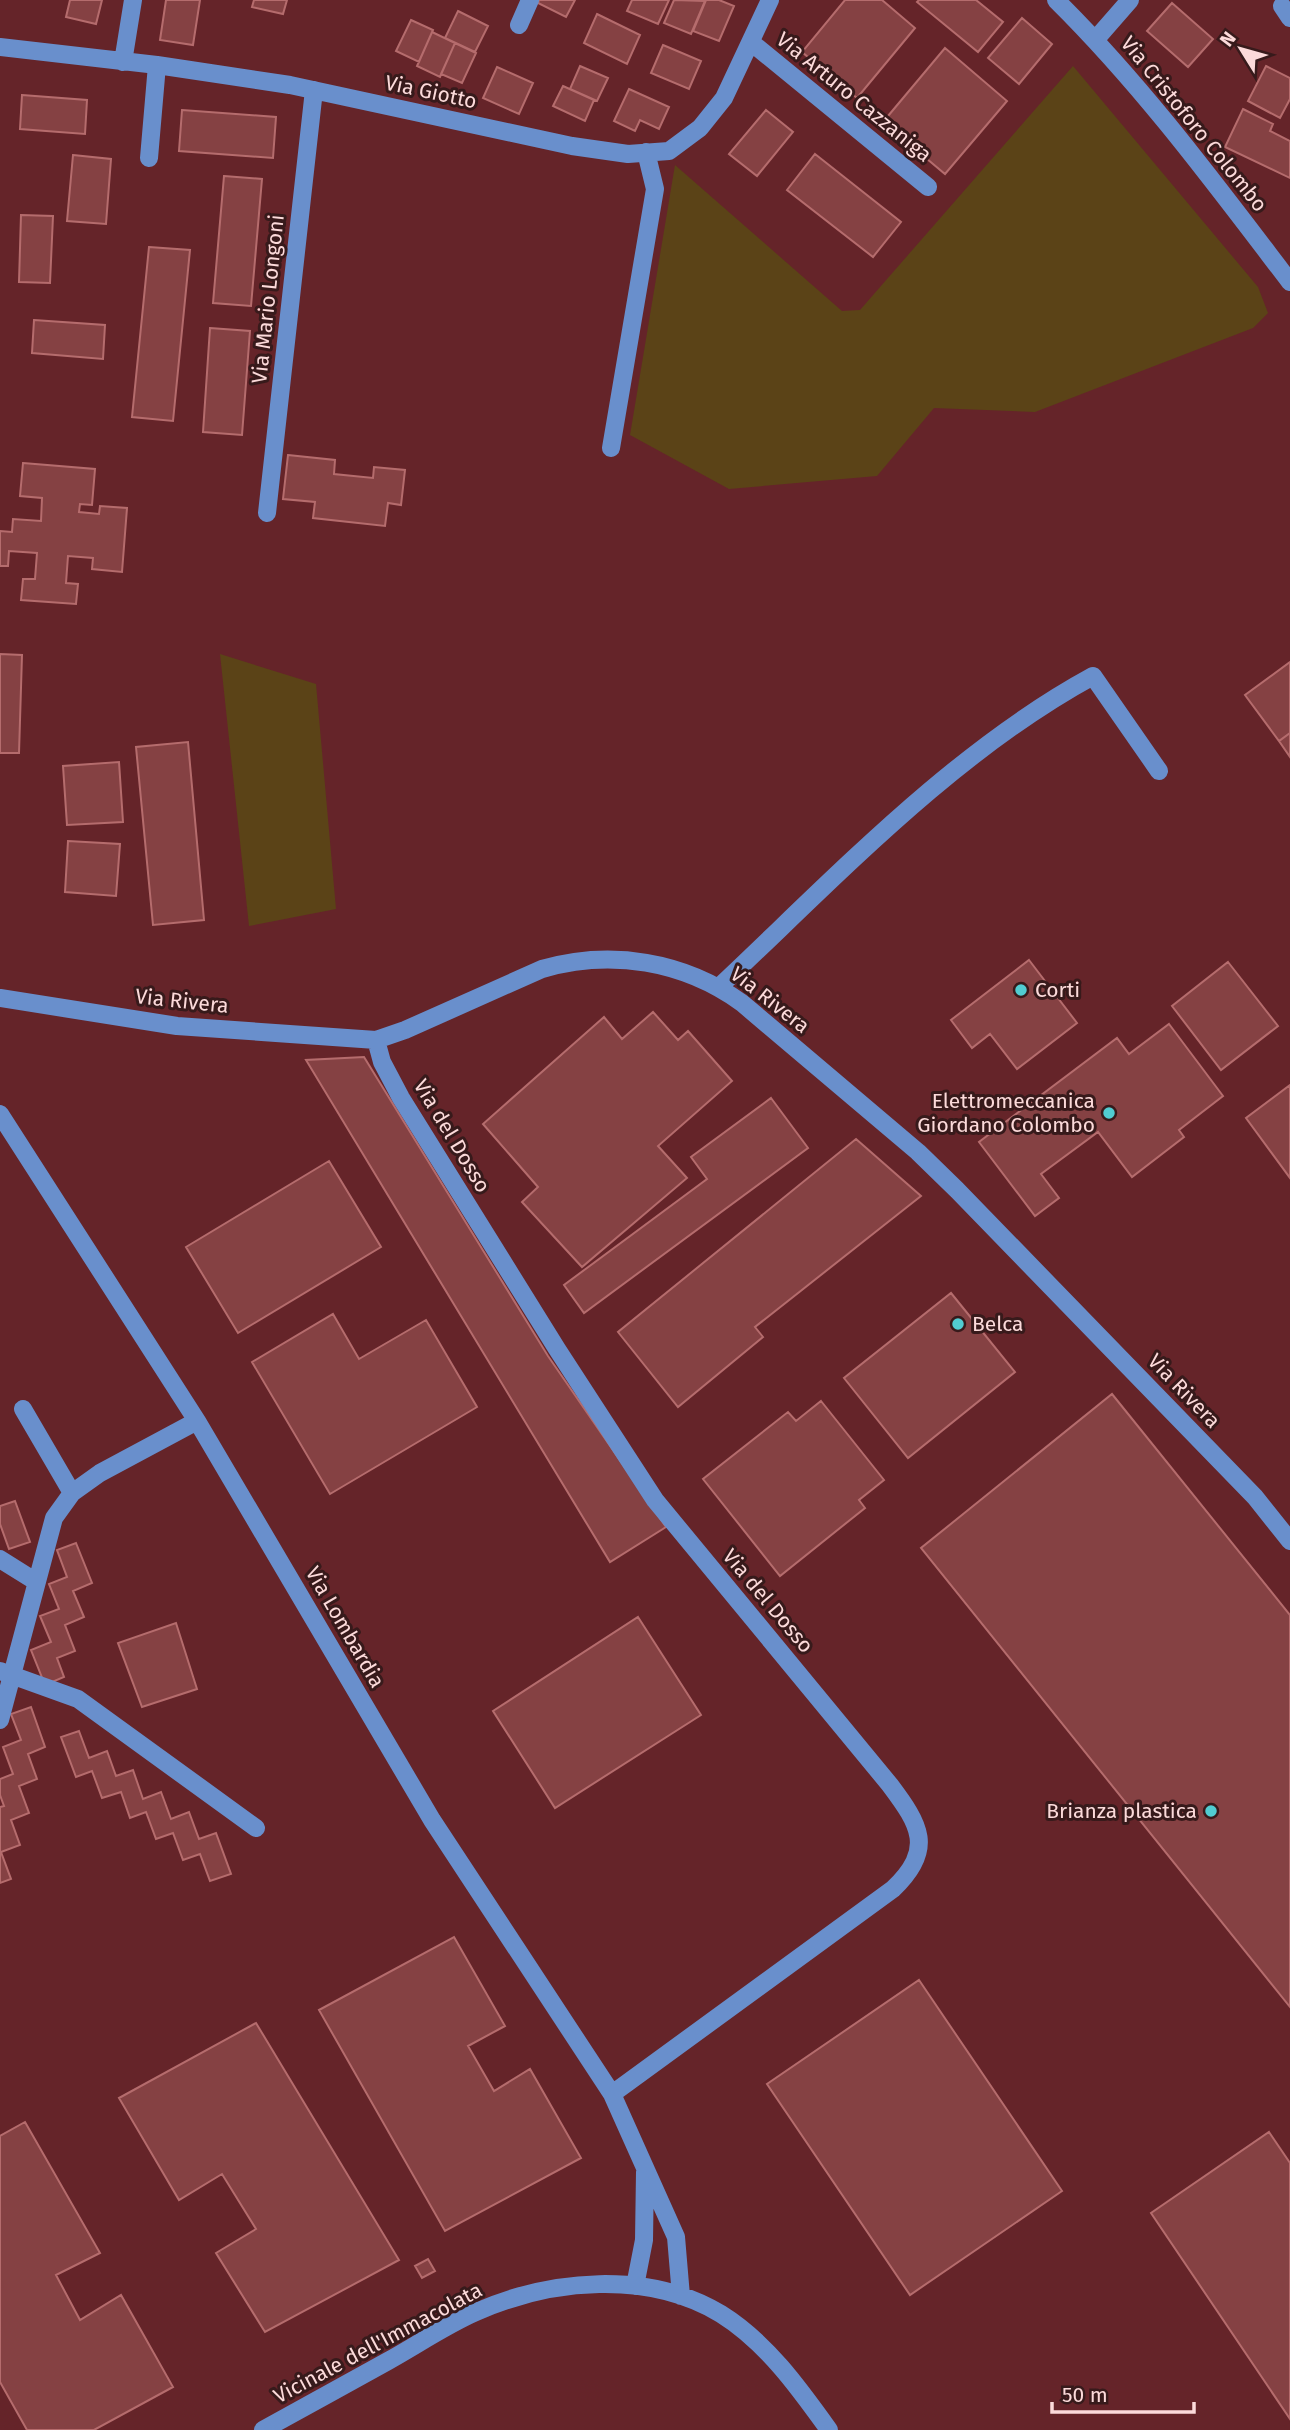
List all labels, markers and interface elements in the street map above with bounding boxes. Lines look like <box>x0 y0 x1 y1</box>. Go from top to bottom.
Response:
north arrow <box>1206 14 1276 84</box>
street label: Via Arturo Cazzaniga <box>771 26 937 168</box>
text: N <box>1215 27 1241 51</box>
street label: Via Cristoforo Colombo <box>1115 31 1273 217</box>
street label: Via Giotto <box>383 70 479 114</box>
street label: Via Mario Longoni <box>246 213 290 385</box>
street label: Via Rivera <box>725 961 815 1039</box>
place label: Corti <box>1035 977 1080 1003</box>
marker: Corti <box>1013 982 1029 998</box>
street label: Via Rivera <box>134 983 230 1019</box>
street label: Via del Dosso <box>408 1075 496 1197</box>
place label: Elettromeccanica Giordano Colombo <box>917 1088 1095 1138</box>
marker: Elettromeccanica Giordano Colombo <box>1101 1105 1117 1121</box>
place label: Belca <box>972 1311 1024 1337</box>
marker: Belca <box>950 1316 966 1332</box>
street label: Via Rivera <box>1142 1348 1226 1434</box>
street label: Via del Dosso <box>717 1544 819 1658</box>
street label: Via Lombardia <box>300 1562 390 1692</box>
place label: Brianza plastica <box>1046 1798 1197 1824</box>
marker: Brianza plastica <box>1203 1803 1219 1819</box>
street label: Vicinale dell'Immacolata <box>269 2277 487 2409</box>
scale bar <box>1052 2370 1194 2414</box>
text: 50 m <box>1062 2382 1108 2408</box>

